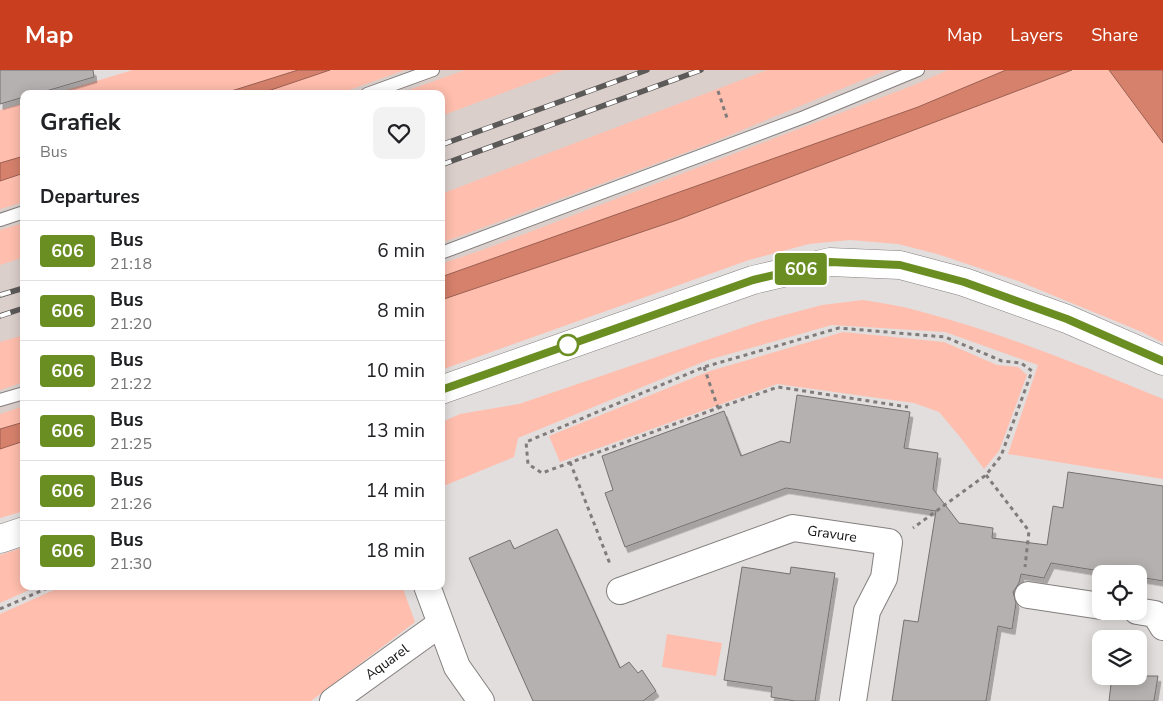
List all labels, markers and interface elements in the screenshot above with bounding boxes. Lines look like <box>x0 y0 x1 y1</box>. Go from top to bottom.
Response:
text: Map <box>25 19 73 51</box>
text: Map <box>947 23 982 47</box>
text: Layers <box>1010 23 1063 47</box>
text: Share <box>1091 23 1138 47</box>
text: Grafiek <box>40 106 121 138</box>
button: heart <box>373 107 425 159</box>
text: Bus <box>40 141 68 163</box>
text: Departures <box>40 184 140 210</box>
text: Bus <box>110 227 143 253</box>
text: 6 min <box>377 238 425 264</box>
text: 606 <box>51 239 84 263</box>
text: 21:18 <box>110 253 152 275</box>
line badge: 606 <box>772 253 830 285</box>
text: 606 <box>785 257 817 281</box>
text: Bus <box>110 287 143 313</box>
text: 8 min <box>377 298 425 324</box>
text: 606 <box>51 299 84 323</box>
text: 21:20 <box>110 313 152 335</box>
unlabelled marker <box>557 334 579 356</box>
text: Bus <box>110 347 143 373</box>
text: 10 min <box>366 358 425 384</box>
text: 606 <box>51 359 84 383</box>
text: 21:22 <box>110 373 152 395</box>
text: Bus <box>110 407 143 433</box>
text: 13 min <box>366 418 425 444</box>
text: 606 <box>51 419 84 443</box>
text: 21:25 <box>110 433 152 455</box>
text: Bus <box>110 467 143 493</box>
text: 14 min <box>366 478 425 504</box>
text: 606 <box>51 479 84 503</box>
text: 21:26 <box>110 493 152 515</box>
street label: Gravure <box>806 521 858 547</box>
text: Bus <box>110 527 143 553</box>
text: 18 min <box>366 538 425 564</box>
text: 606 <box>51 539 84 563</box>
text: 21:30 <box>110 553 152 575</box>
map controls <box>1092 565 1147 685</box>
button: locate <box>1092 565 1147 620</box>
button: layers <box>1092 630 1147 685</box>
street label: Aquarel <box>361 639 414 684</box>

